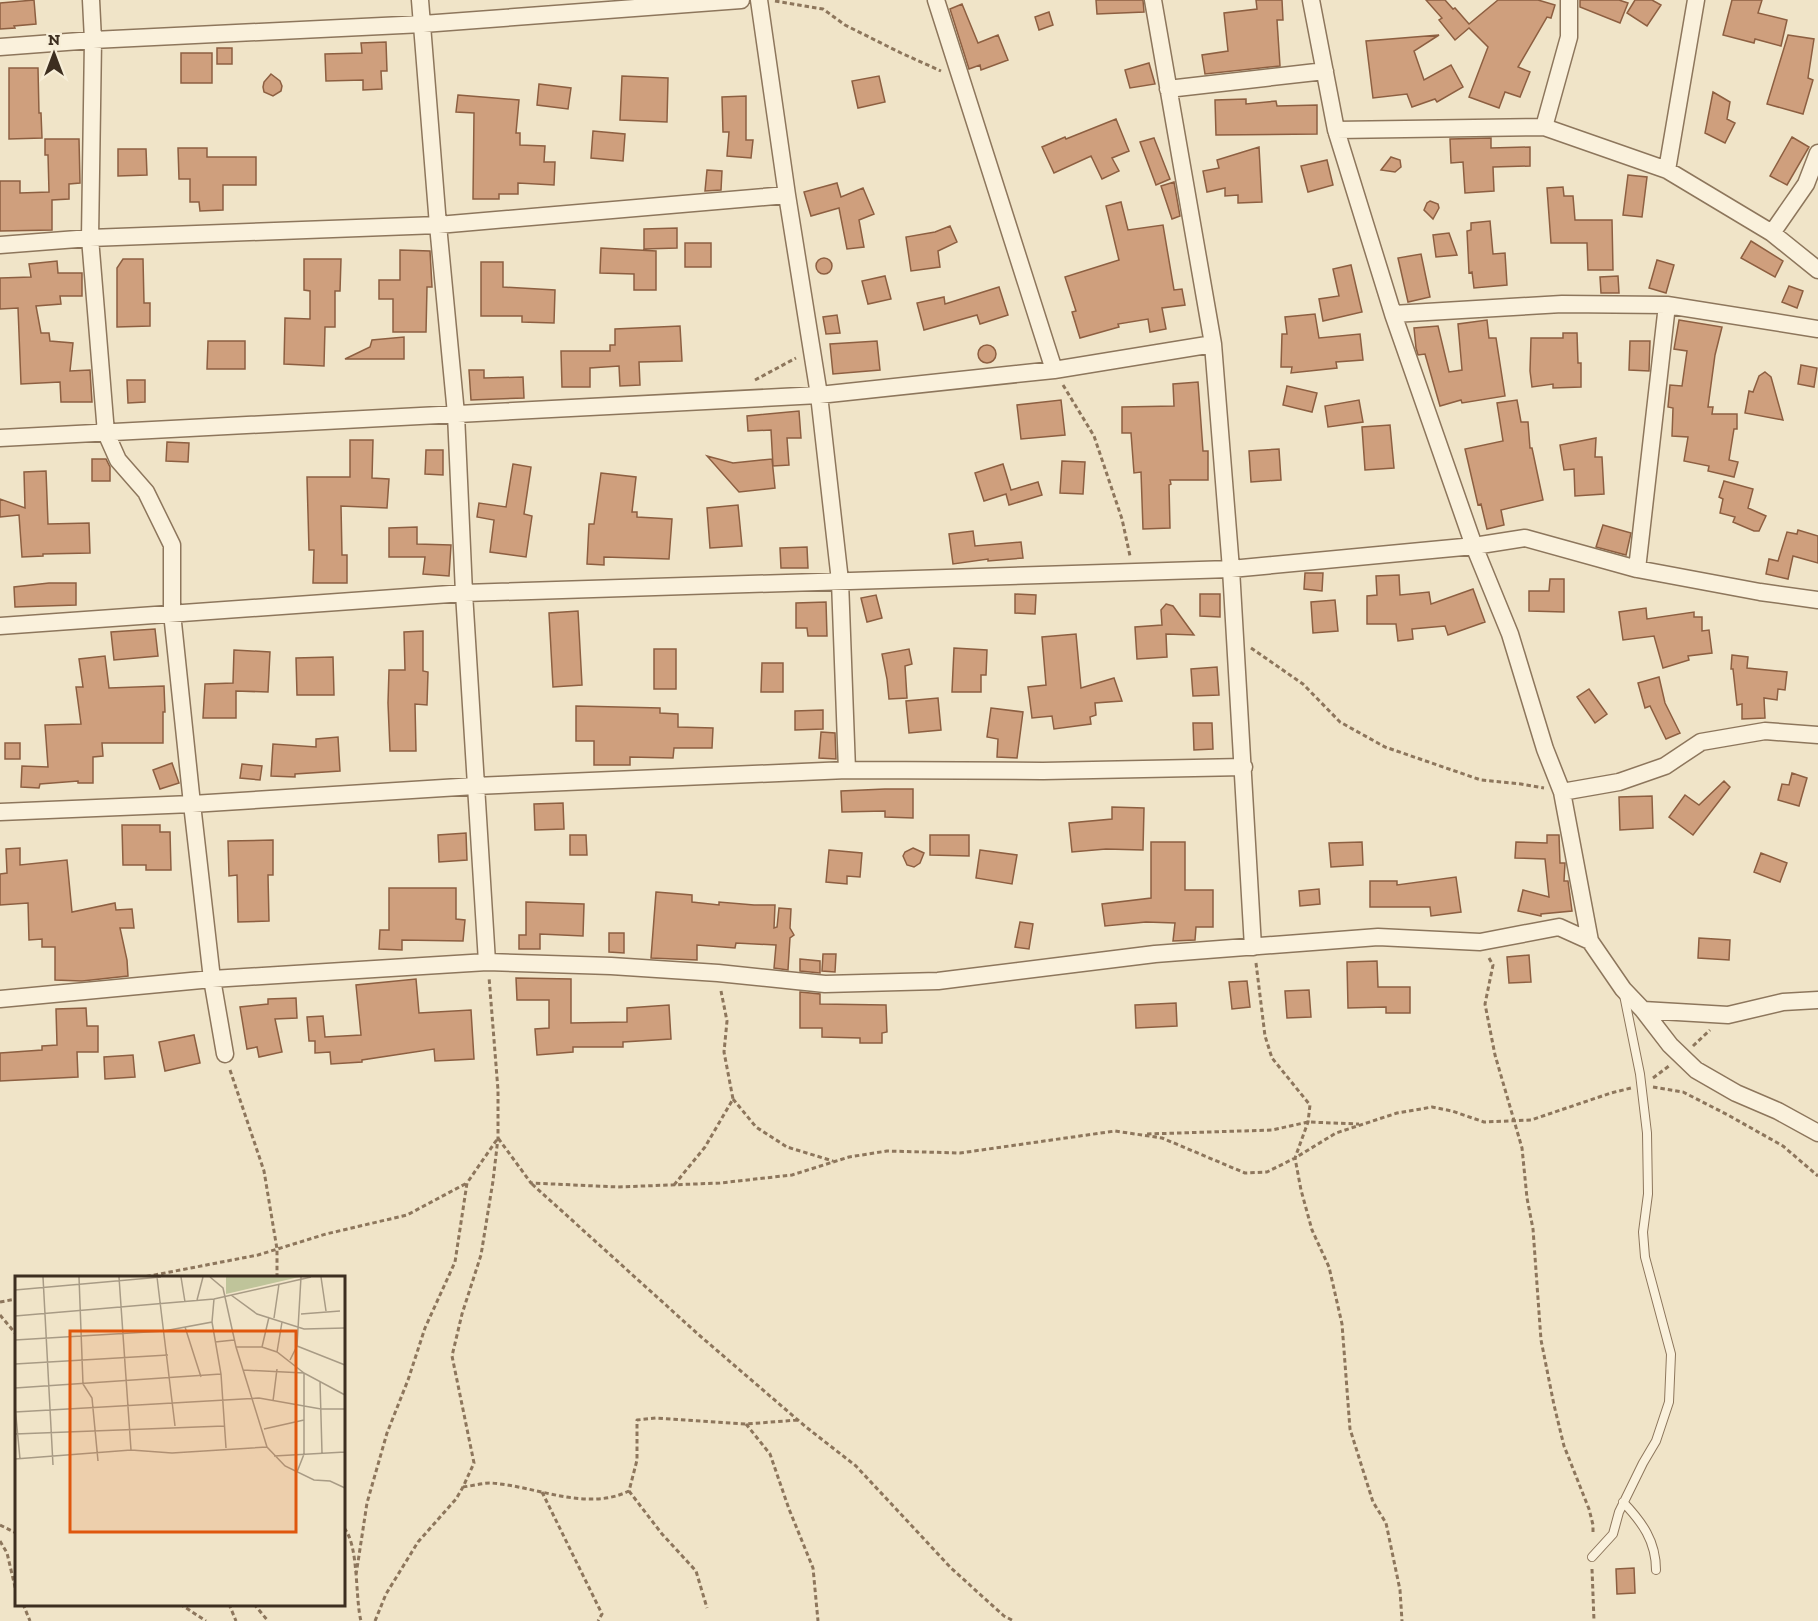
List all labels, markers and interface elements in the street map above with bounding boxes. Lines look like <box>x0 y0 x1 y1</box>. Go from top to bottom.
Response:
north arrow <box>24 24 84 84</box>
text: N <box>48 30 60 49</box>
inset map <box>15 1276 345 1606</box>

